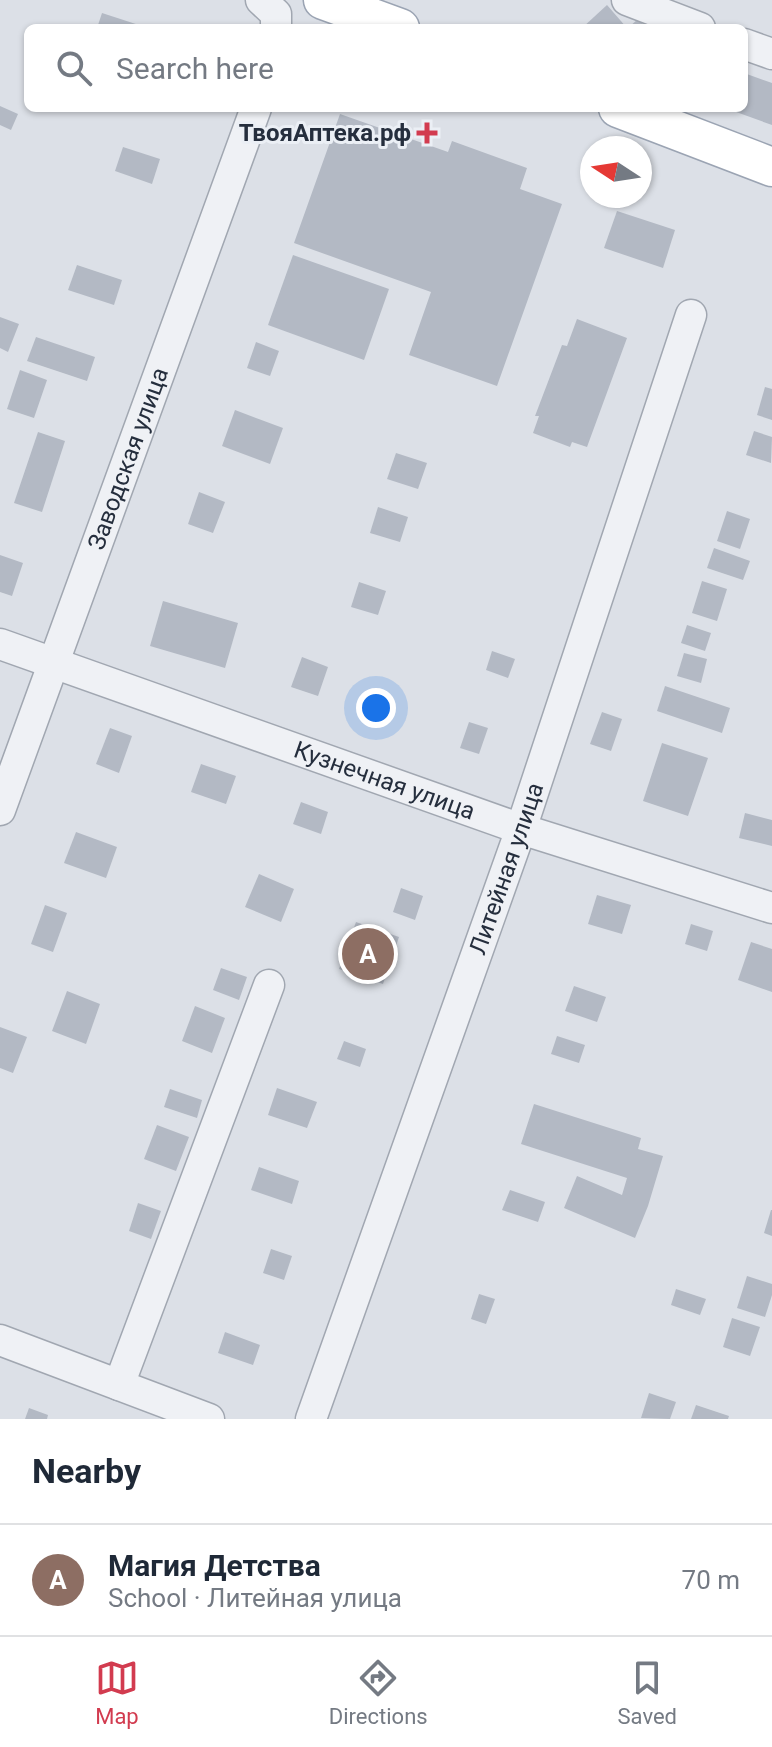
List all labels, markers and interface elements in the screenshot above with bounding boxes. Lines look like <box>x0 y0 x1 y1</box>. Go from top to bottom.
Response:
search box <box>24 24 748 112</box>
icon: search <box>52 46 96 90</box>
text: Search here <box>116 51 274 86</box>
place label: ТвояАптека.рф <box>239 119 411 147</box>
marker: ТвояАптека.рф <box>418 124 436 142</box>
north arrow <box>580 136 652 208</box>
street label: Заводская улица <box>82 364 174 554</box>
your location <box>356 688 396 728</box>
street label: Кузнечная улица <box>290 736 479 826</box>
street label: Литейная улица <box>463 779 549 958</box>
pin: A <box>342 924 394 984</box>
text: Nearby <box>32 1451 141 1491</box>
text: Магия Детства <box>108 1548 321 1583</box>
text: A <box>49 1565 67 1595</box>
text: 70 m <box>682 1565 740 1595</box>
text: School · Литейная улица <box>108 1583 402 1613</box>
tab: Map <box>95 1656 139 1729</box>
tab: Directions <box>329 1656 428 1729</box>
tab: Saved <box>618 1656 677 1729</box>

